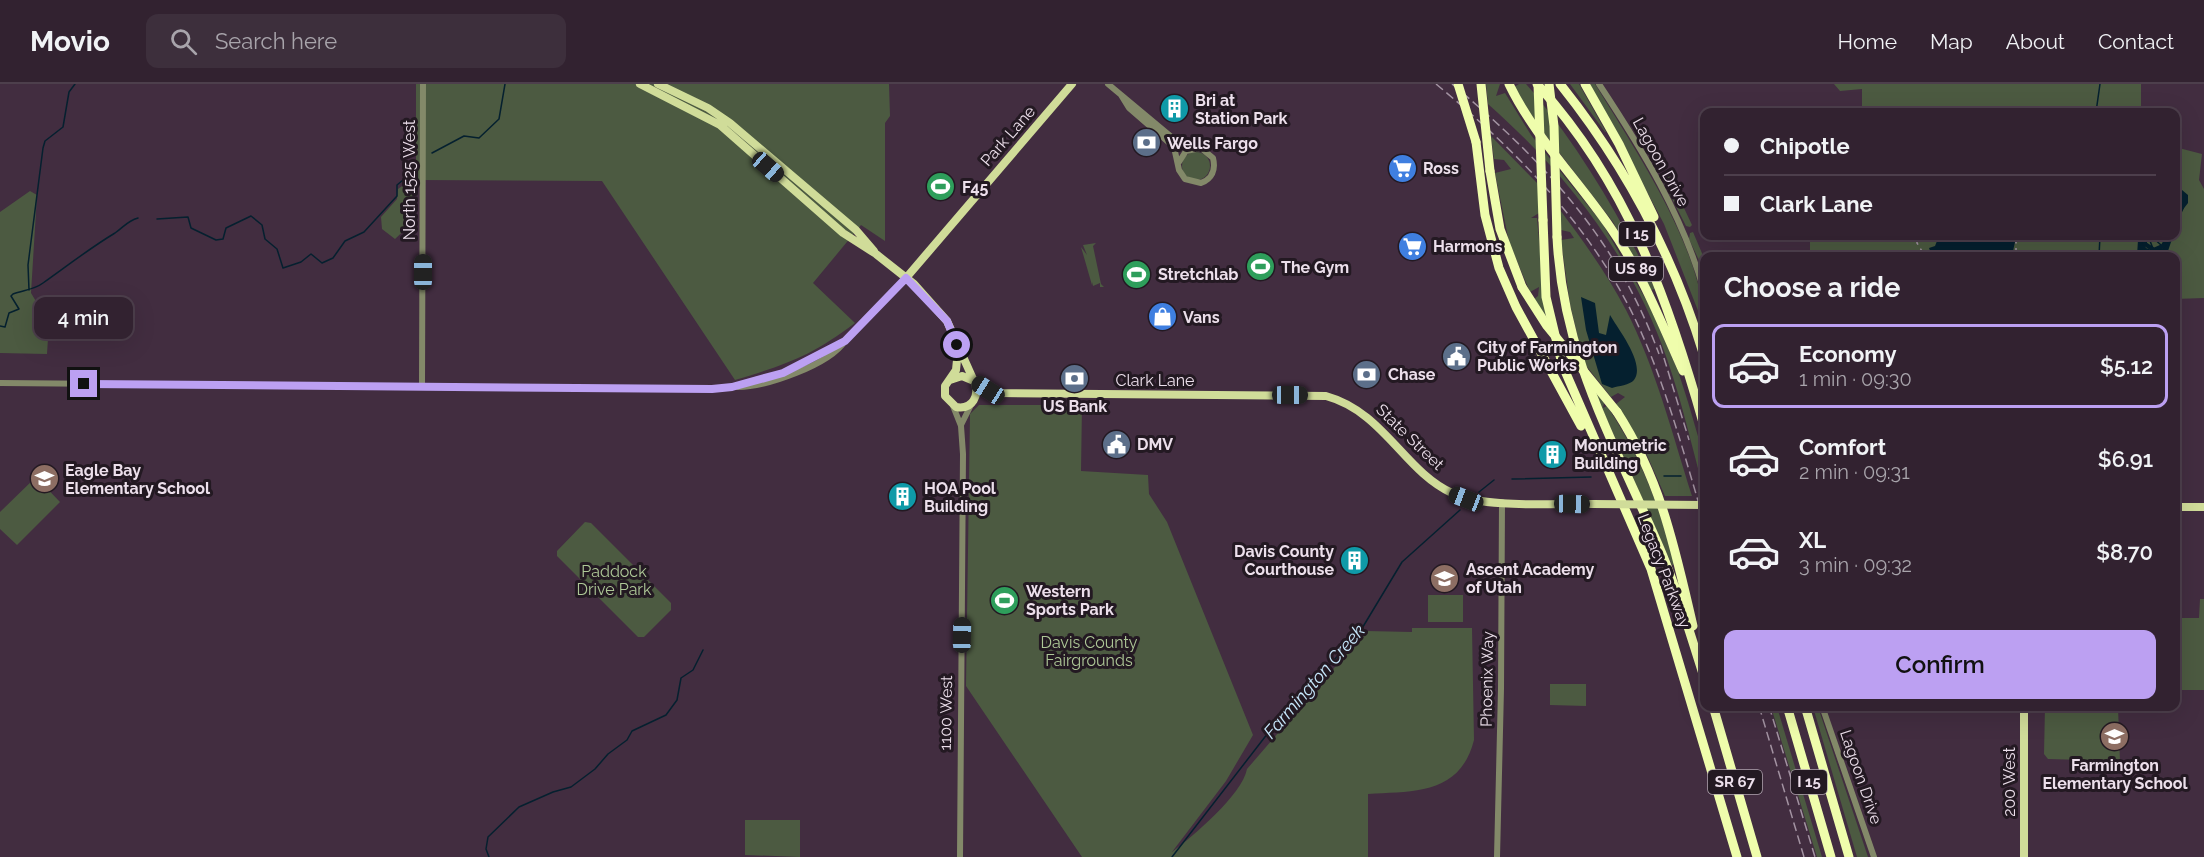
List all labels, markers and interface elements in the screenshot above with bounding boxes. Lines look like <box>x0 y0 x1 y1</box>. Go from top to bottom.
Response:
search box <box>146 14 566 68</box>
text: Movio <box>30 25 110 58</box>
icon: search <box>167 25 200 58</box>
text: Search here <box>215 28 337 54</box>
text: Home <box>1838 29 1897 54</box>
text: Map <box>1930 29 1973 54</box>
text: About <box>2006 29 2065 54</box>
text: Contact <box>2098 29 2174 54</box>
place label: Bri at Station Park <box>1195 91 1288 128</box>
building icon: Bri at Station Park <box>1158 93 1190 125</box>
street label: Park Lane <box>977 102 1039 170</box>
street label: Lagoon Drive <box>1629 114 1693 210</box>
street label: North 1525 West <box>400 119 419 240</box>
bank icon: Wells Fargo <box>1130 127 1162 159</box>
text: Chipotle <box>1760 133 1850 159</box>
place label: Wells Fargo <box>1167 134 1258 153</box>
car <box>749 148 787 186</box>
supermarket icon: Ross <box>1386 152 1418 184</box>
place label: Ross <box>1423 159 1459 178</box>
sports icon: F45 <box>925 171 957 203</box>
place label: F45 <box>962 178 989 197</box>
text: Clark Lane <box>1760 191 1873 217</box>
road number: I 15 <box>1619 222 1655 246</box>
supermarket icon: Harmons <box>1396 230 1428 262</box>
place label: Harmons <box>1433 237 1502 256</box>
sports icon: The Gym <box>1244 251 1276 283</box>
car <box>414 254 432 290</box>
road number: US 89 <box>1609 257 1663 281</box>
sports icon: Stretchlab <box>1121 258 1153 290</box>
place label: The Gym <box>1281 258 1349 277</box>
place label: Stretchlab <box>1158 265 1238 284</box>
text: Choose a ride <box>1724 272 1900 303</box>
callout: 4 min <box>34 297 134 339</box>
shop icon: Vans <box>1146 301 1178 333</box>
text: 4 min <box>58 306 109 330</box>
place label: Vans <box>1183 308 1220 327</box>
route start <box>943 331 970 358</box>
place label: City of Farmington Public Works <box>1477 338 1618 375</box>
icon: car <box>1727 339 1781 393</box>
public building icon: City of Farmington Public Works <box>1440 340 1472 372</box>
text: Economy <box>1799 341 1897 367</box>
text: $5.12 <box>2100 353 2153 379</box>
bank icon: Chase <box>1351 358 1383 390</box>
bank icon: US Bank <box>1059 362 1091 394</box>
place label: Chase <box>1388 365 1436 384</box>
text: 1 min · 09:30 <box>1799 367 1912 391</box>
route end <box>70 370 97 397</box>
street label: Clark Lane <box>1116 371 1195 390</box>
car <box>968 373 1008 407</box>
car <box>1272 386 1308 404</box>
place label: US Bank <box>1043 397 1107 416</box>
street label: State Street <box>1372 400 1448 474</box>
public building icon: DMV <box>1100 428 1132 460</box>
icon: car <box>1727 432 1781 486</box>
text: Comfort <box>1799 434 1886 460</box>
place label: DMV <box>1137 435 1173 454</box>
place label: Monumetric Building <box>1574 436 1667 473</box>
building icon: Monumetric Building <box>1537 438 1569 470</box>
text: $6.91 <box>2098 446 2153 472</box>
text: 2 min · 09:31 <box>1799 460 1910 484</box>
place label: Eagle Bay Elementary School <box>65 461 211 498</box>
school or university icon: Eagle Bay Elementary School <box>28 463 60 495</box>
place label: HOA Pool Building <box>924 479 997 516</box>
building icon: HOA Pool Building <box>887 481 919 513</box>
car <box>1446 484 1486 514</box>
car <box>1554 495 1590 513</box>
street label: Legacy Parkway <box>1633 511 1695 631</box>
icon: car <box>1727 525 1781 579</box>
text: XL <box>1799 527 1826 553</box>
text: $8.70 <box>2096 539 2153 565</box>
place label: Davis County Courthouse <box>1234 542 1334 579</box>
building icon: Davis County Courthouse <box>1339 544 1371 576</box>
text: 3 min · 09:32 <box>1799 553 1912 577</box>
place label: Ascent Academy of Utah <box>1466 560 1595 597</box>
park label: Paddock Drive Park <box>577 562 652 599</box>
school or university icon: Ascent Academy of Utah <box>1429 562 1461 594</box>
place label: Western Sports Park <box>1026 582 1114 619</box>
sports icon: Western Sports Park <box>989 584 1021 616</box>
car <box>953 617 971 653</box>
water label: Farmington Creek <box>1259 619 1369 742</box>
button: Confirm <box>1724 630 2156 699</box>
street label: Phoenix Way <box>1477 631 1497 727</box>
park label: Davis County Fairgrounds <box>1041 633 1138 670</box>
street label: 1100 West <box>936 675 956 751</box>
school or university icon: Farmington Elementary School <box>2099 721 2131 753</box>
street label: Lagoon Drive <box>1836 727 1886 827</box>
street label: 200 West <box>2000 747 2019 817</box>
place label: Farmington Elementary School <box>2042 756 2188 793</box>
road number: SR 67 <box>1708 770 1762 794</box>
road number: I 15 <box>1791 770 1827 794</box>

